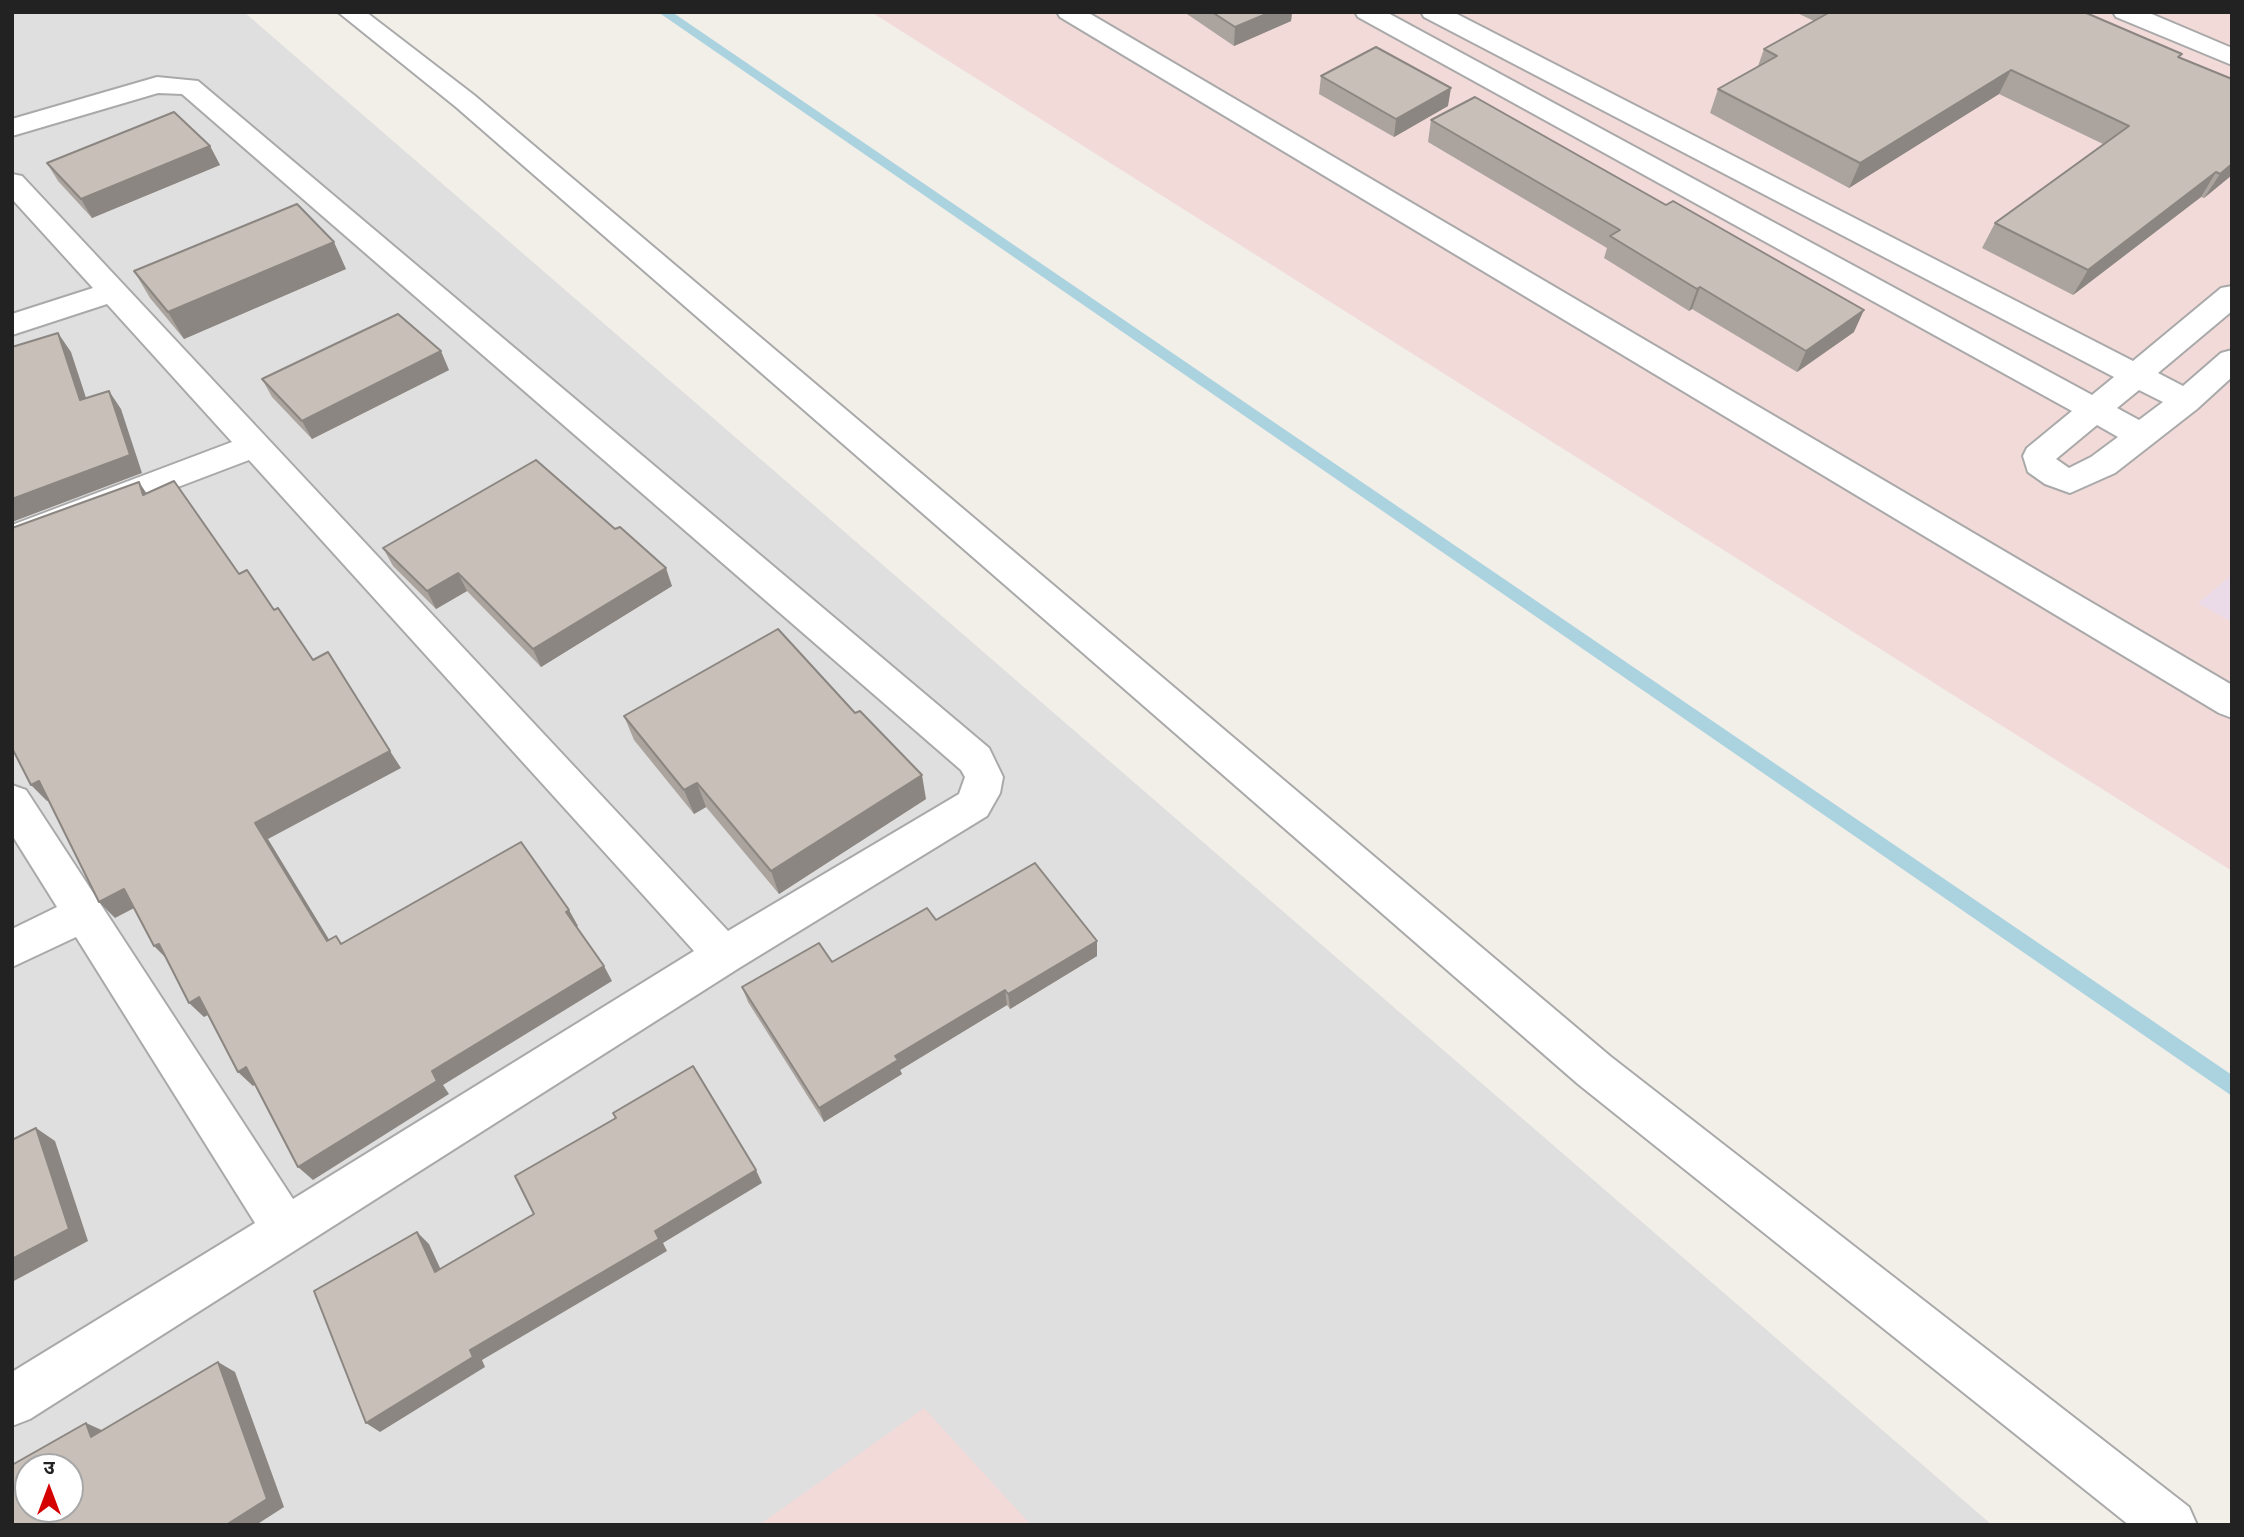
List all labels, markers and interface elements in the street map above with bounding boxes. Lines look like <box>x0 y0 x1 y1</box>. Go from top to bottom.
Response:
north arrow <box>14 1453 84 1523</box>
text: उ <box>43 1457 55 1480</box>

